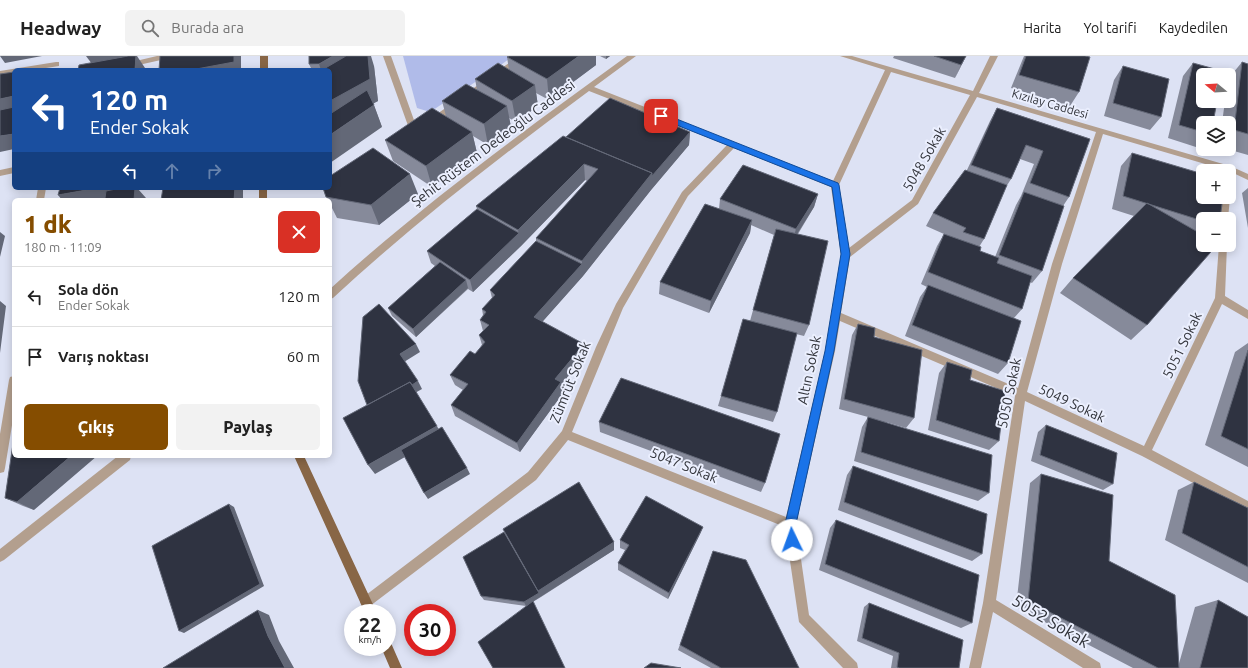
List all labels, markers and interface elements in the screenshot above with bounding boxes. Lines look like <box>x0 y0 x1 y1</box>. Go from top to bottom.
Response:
search box <box>125 10 405 46</box>
text: Headway <box>20 17 101 39</box>
icon: search <box>139 17 161 39</box>
text: Burada ara <box>171 19 244 36</box>
text: Harita <box>1023 20 1061 36</box>
text: Yol tarifi <box>1083 20 1137 36</box>
text: Kaydedilen <box>1159 20 1228 36</box>
north arrow <box>1196 68 1236 108</box>
map controls <box>1196 68 1236 252</box>
street label: Şehit Rüstem Dedeoğlu Caddesi <box>408 76 578 210</box>
icon: left <box>24 84 76 136</box>
text: 120 m <box>90 84 168 115</box>
street label: Kızılay Caddesi <box>1010 86 1090 121</box>
pin <box>644 99 678 133</box>
icon: arrive <box>650 105 672 127</box>
button: layers <box>1196 116 1236 156</box>
text: Ender Sokak <box>90 117 189 137</box>
street label: 5048 Sokak <box>899 124 949 194</box>
icon: left <box>119 160 141 182</box>
icon: ahead <box>161 160 183 182</box>
icon: right <box>203 160 225 182</box>
button: + <box>1196 164 1236 204</box>
text: 1 dk <box>24 211 72 238</box>
button: close <box>278 211 320 253</box>
button: − <box>1196 212 1236 252</box>
text: 180 m · 11:09 <box>24 240 102 254</box>
text: Sola dön <box>58 281 119 298</box>
icon: left <box>24 286 46 308</box>
text: 120 m <box>278 288 320 305</box>
text: Ender Sokak <box>58 298 130 312</box>
street label: 5051 Sokak <box>1159 309 1205 381</box>
street label: Altın Sokak <box>794 334 824 406</box>
street label: Zümrüt Sokak <box>546 339 594 425</box>
icon: arrive <box>24 346 46 368</box>
text: Varış noktası <box>58 348 149 365</box>
text: 60 m <box>287 348 320 365</box>
street label: 5050 Sokak <box>994 356 1024 430</box>
street label: 5049 Sokak <box>1036 381 1108 425</box>
button: Çıkış <box>24 404 168 450</box>
button: Paylaş <box>176 404 320 450</box>
street label: 5047 Sokak <box>648 444 720 486</box>
position arrow <box>771 519 813 561</box>
street label: 5052 Sokak <box>1009 590 1094 651</box>
speed limit sign: 30 <box>404 604 456 656</box>
text: 22 <box>359 613 381 636</box>
text: km/h <box>358 634 382 645</box>

